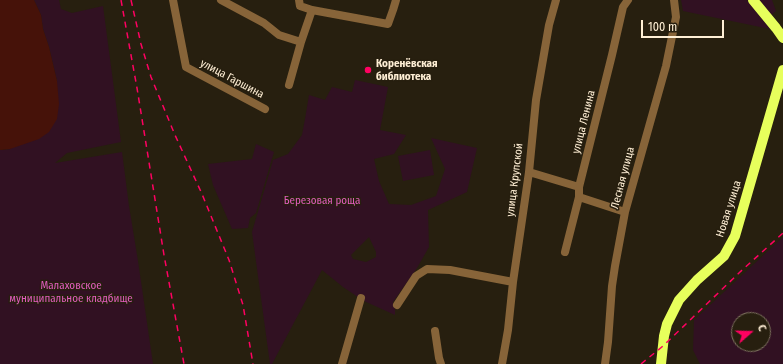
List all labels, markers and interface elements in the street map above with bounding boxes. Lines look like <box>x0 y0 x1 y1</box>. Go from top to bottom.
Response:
scale bar <box>643 12 726 38</box>
text: 100 m <box>648 20 677 34</box>
street label: улица Гаршина <box>198 57 266 101</box>
place label: Коренёвская библиотека <box>376 57 438 83</box>
marker: Коренёвская библиотека <box>363 65 373 75</box>
street label: улица Ленина <box>570 89 598 155</box>
street label: улица Крупской <box>504 142 526 218</box>
street label: Лесная улица <box>608 146 638 210</box>
street label: Новая улица <box>714 179 744 239</box>
park label: Березовая роща <box>284 194 360 208</box>
park label: Малаховское муниципальное кладбище <box>9 279 133 305</box>
north arrow <box>731 312 771 352</box>
text: С <box>755 323 769 333</box>

